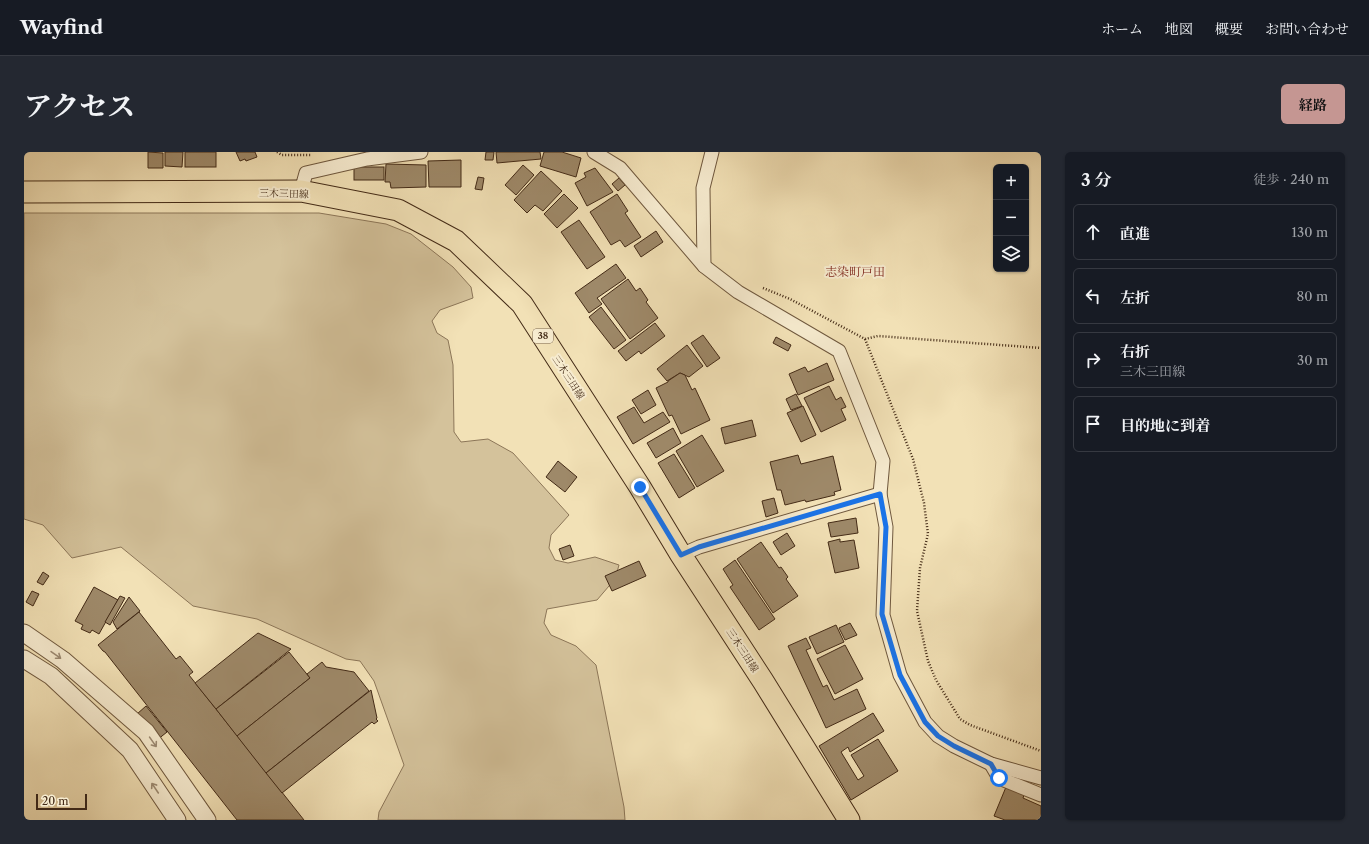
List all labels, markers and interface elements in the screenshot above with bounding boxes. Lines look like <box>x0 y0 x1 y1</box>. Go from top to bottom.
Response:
text: Wayfind <box>20 16 103 39</box>
text: ホーム <box>1101 20 1143 38</box>
text: 地図 <box>1165 20 1193 38</box>
text: 概要 <box>1215 20 1243 38</box>
text: お問い合わせ <box>1265 20 1349 38</box>
button: 経路 <box>1281 84 1345 124</box>
text: アクセス <box>24 89 135 123</box>
map controls <box>993 164 1029 272</box>
button: + <box>993 164 1029 200</box>
text: 3 分 <box>1081 170 1112 190</box>
text: 徒歩 · 240 m <box>1254 171 1329 187</box>
street label: 三木三田線 <box>259 186 309 201</box>
button: − <box>993 200 1029 236</box>
icon: ahead <box>1082 221 1104 243</box>
text: 直進 <box>1120 224 1150 243</box>
text: 130 m <box>1292 224 1328 240</box>
button: layers <box>993 236 1029 272</box>
district label: 志染町戸田 <box>825 264 885 279</box>
icon: left <box>1082 285 1104 307</box>
text: 左折 <box>1120 288 1150 307</box>
text: 80 m <box>1296 288 1328 304</box>
road number: 38 <box>533 329 553 343</box>
text: 右折 <box>1120 342 1150 361</box>
icon: right <box>1082 349 1104 371</box>
text: 30 m <box>1297 352 1328 368</box>
street label: 三木三田線 <box>550 353 588 402</box>
text: 三木三田線 <box>1120 363 1185 379</box>
icon: arrive <box>1082 413 1104 435</box>
text: 目的地に到着 <box>1120 416 1210 435</box>
route end <box>631 478 649 496</box>
street label: 三木三田線 <box>724 626 762 675</box>
one-way arrow <box>50 651 61 659</box>
one-way arrow <box>149 736 157 747</box>
route start <box>990 769 1008 787</box>
one-way arrow <box>151 782 160 793</box>
scale bar <box>36 792 87 811</box>
text: 20 m <box>42 794 68 808</box>

